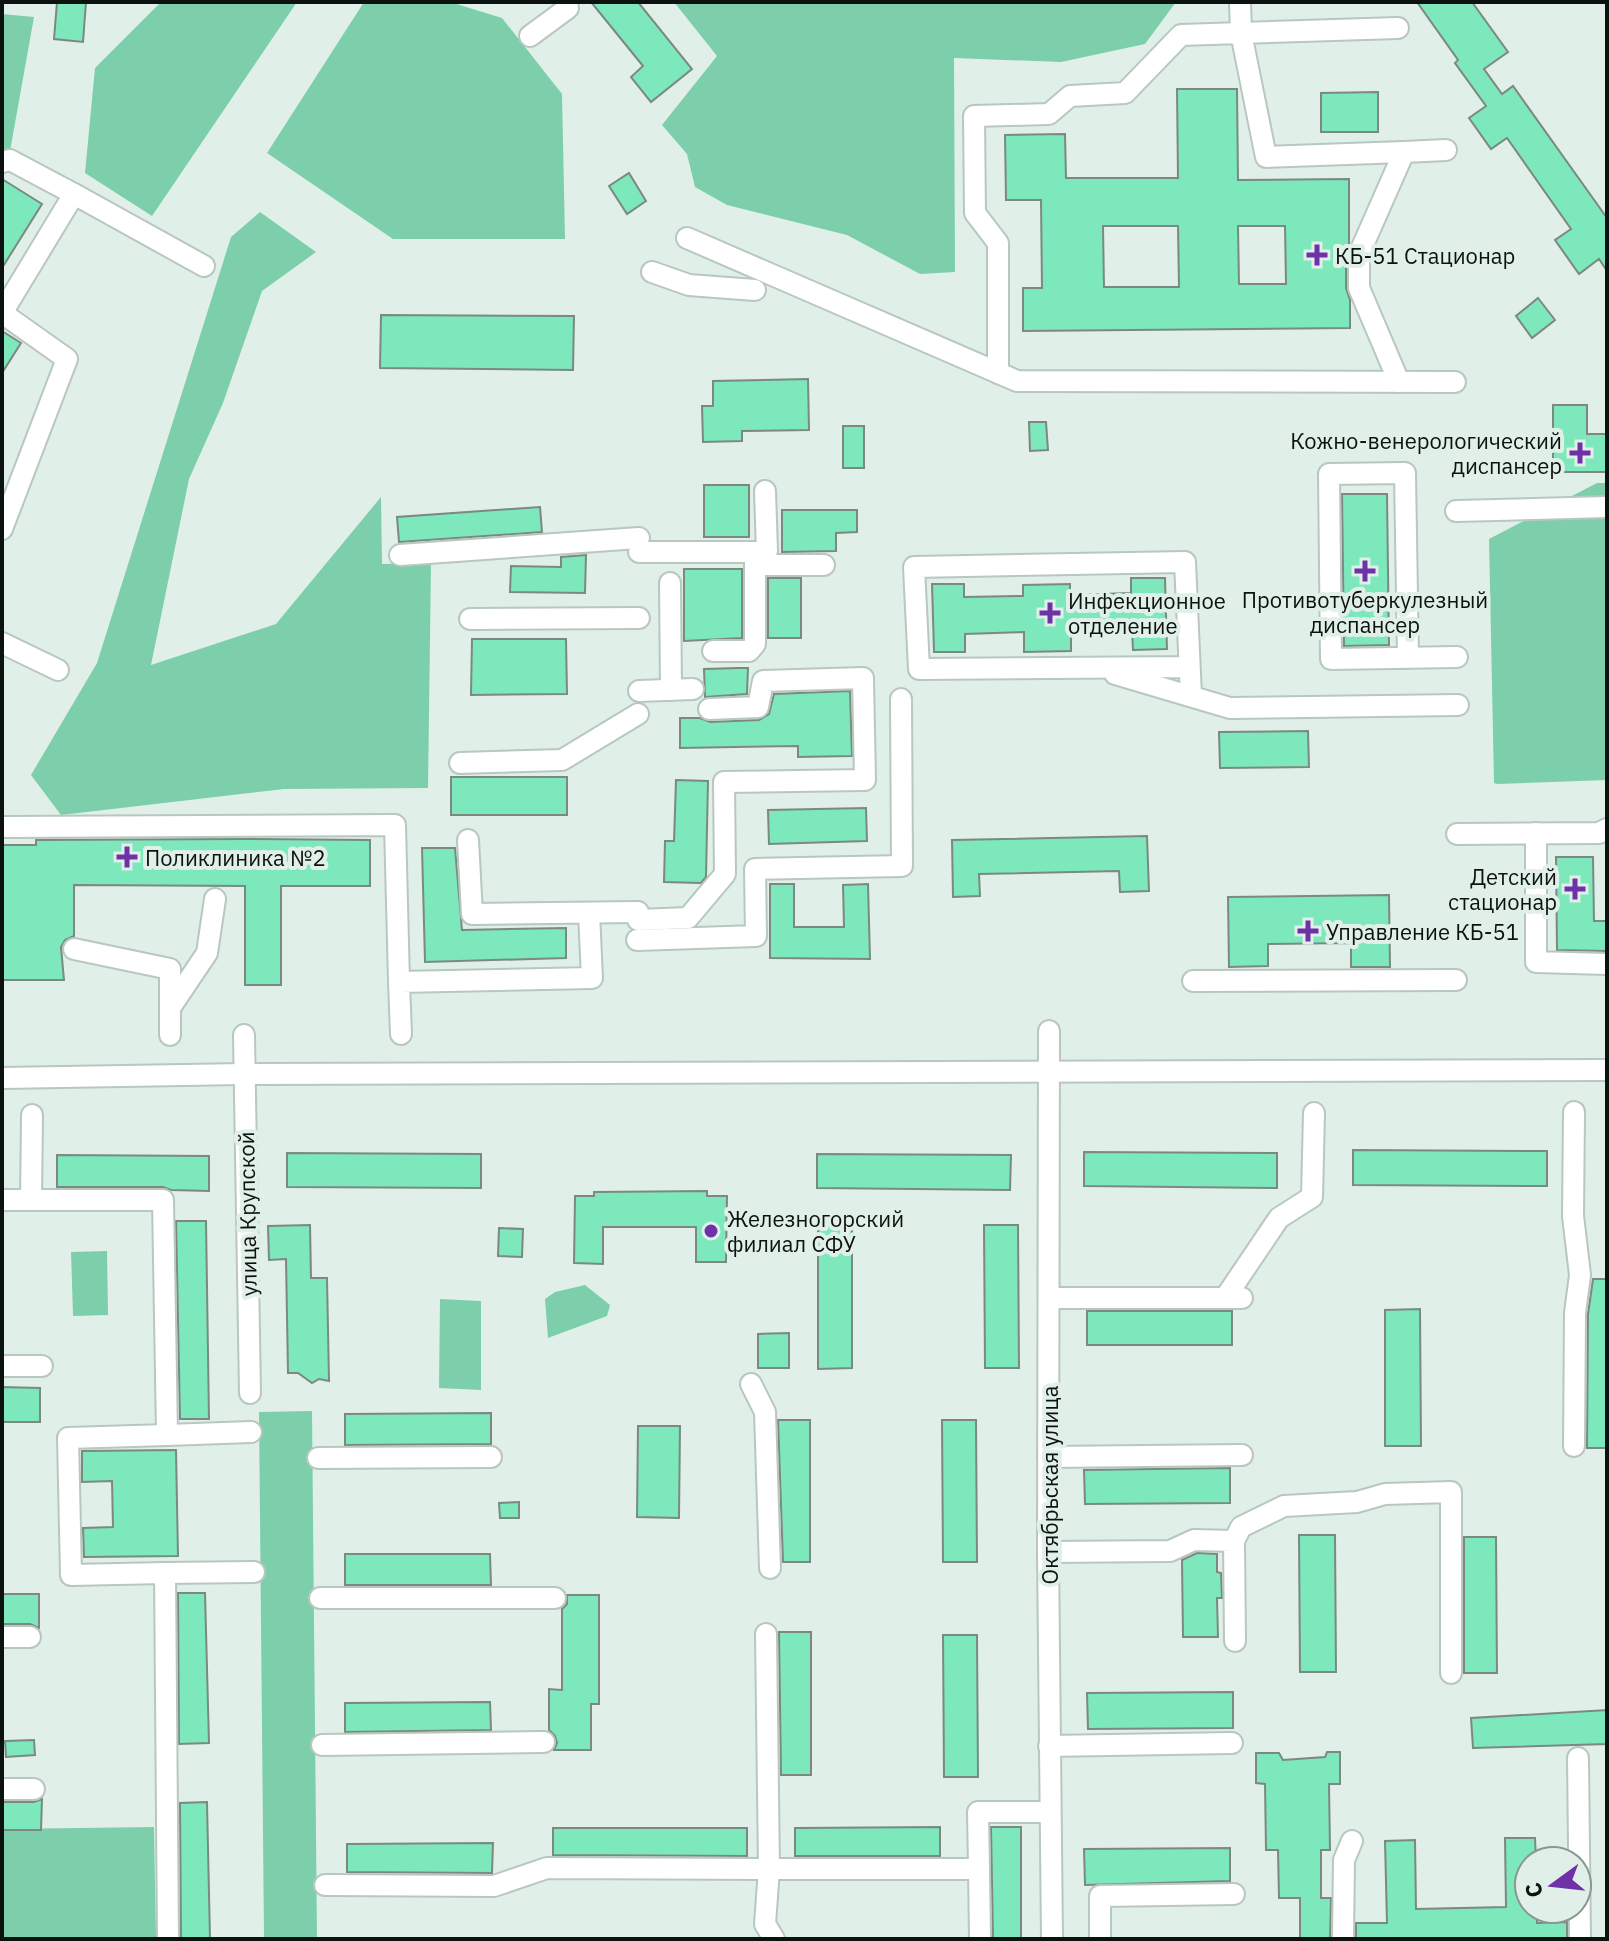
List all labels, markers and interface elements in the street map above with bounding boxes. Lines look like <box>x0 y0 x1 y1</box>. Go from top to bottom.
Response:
place label: КБ-51 Стационар <box>1335 241 1515 270</box>
marker: КБ-51 Стационар <box>1306 244 1328 266</box>
place label: Кожно-венерологический диспансер <box>1290 426 1562 480</box>
marker: Кожно-венерологический диспансер <box>1569 442 1591 464</box>
marker: Противотуберкулезный диспансер <box>1354 560 1376 582</box>
place label: Противотуберкулезный диспансер <box>1242 585 1488 639</box>
place label: Инфекционное отделение <box>1068 586 1226 640</box>
marker: Инфекционное отделение <box>1039 602 1061 624</box>
place label: Поликлиника №2 <box>145 843 326 872</box>
marker: Поликлиника №2 <box>116 846 138 868</box>
place label: Детский стационар <box>1448 862 1557 916</box>
marker: Детский стационар <box>1564 878 1586 900</box>
place label: Управление КБ-51 <box>1326 917 1519 946</box>
marker: Управление КБ-51 <box>1297 920 1319 942</box>
street label: улица Крупской <box>231 1131 263 1297</box>
place label: Железногорский филиал СФУ <box>727 1204 904 1258</box>
marker: Железногорский филиал СФУ <box>702 1222 720 1240</box>
street label: Октябрьская улица <box>1035 1385 1064 1584</box>
north arrow <box>1513 1845 1593 1925</box>
text: С <box>1517 1880 1549 1901</box>

